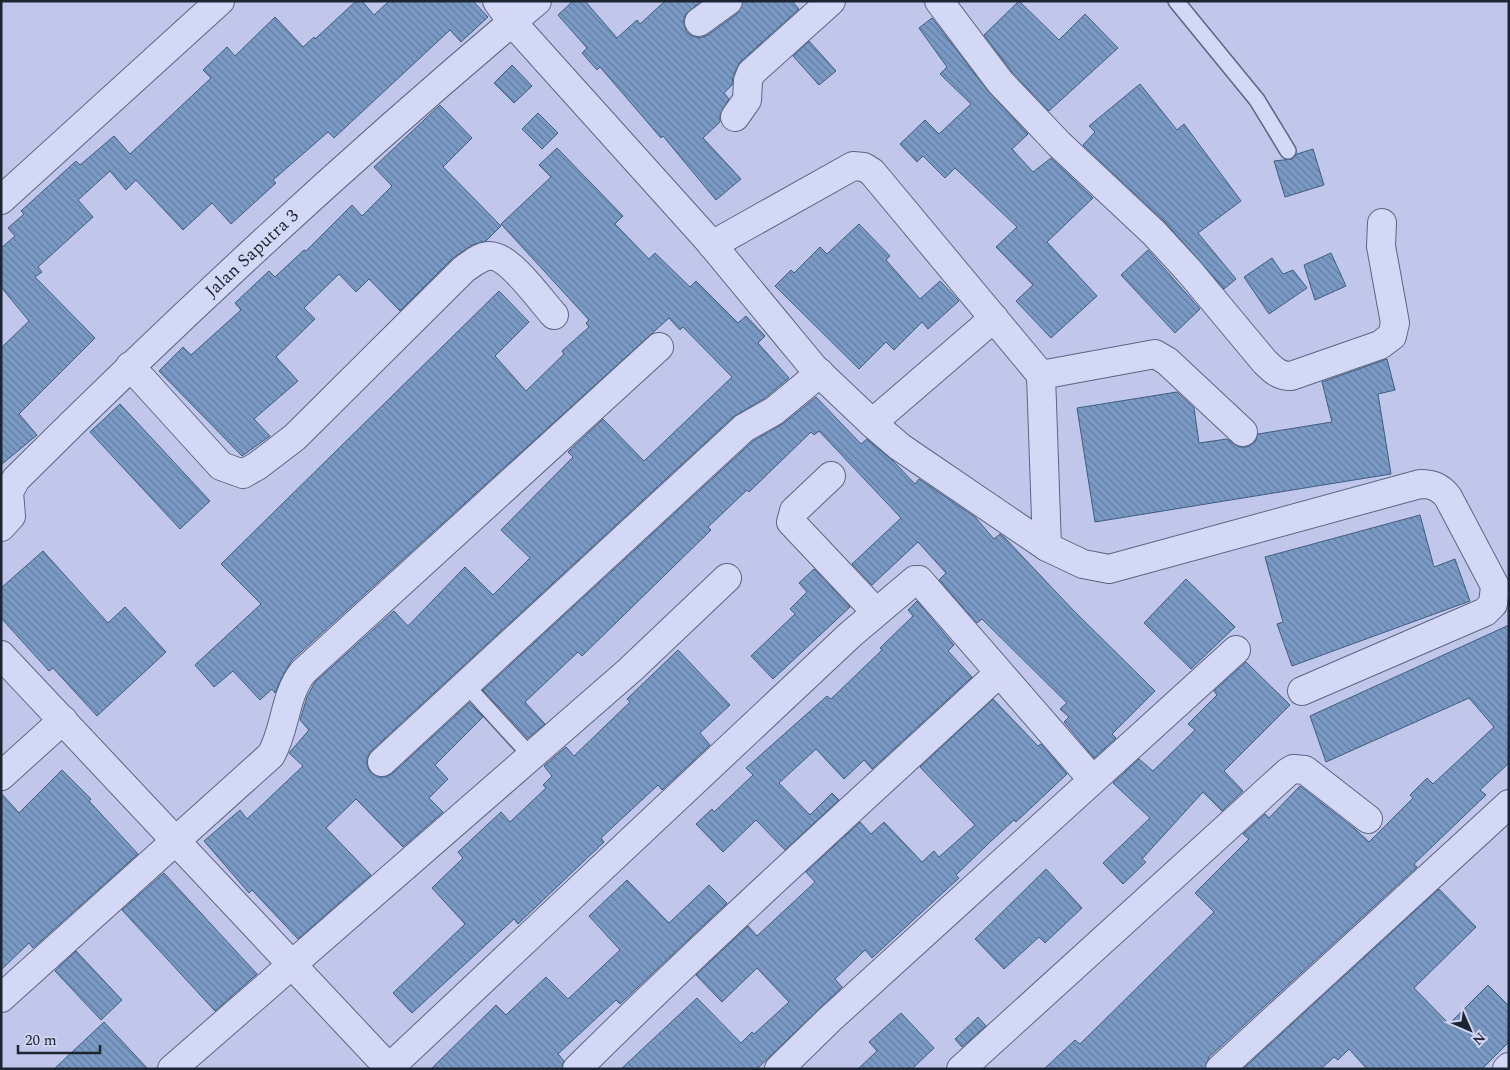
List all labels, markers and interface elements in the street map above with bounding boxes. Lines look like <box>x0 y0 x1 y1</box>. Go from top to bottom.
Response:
street label: Jalan Saputra 3 <box>199 203 305 304</box>
north arrow <box>1445 1005 1495 1055</box>
scale bar <box>18 1022 100 1054</box>
text: N <box>1467 1027 1490 1050</box>
text: 20 m <box>25 1029 57 1052</box>

